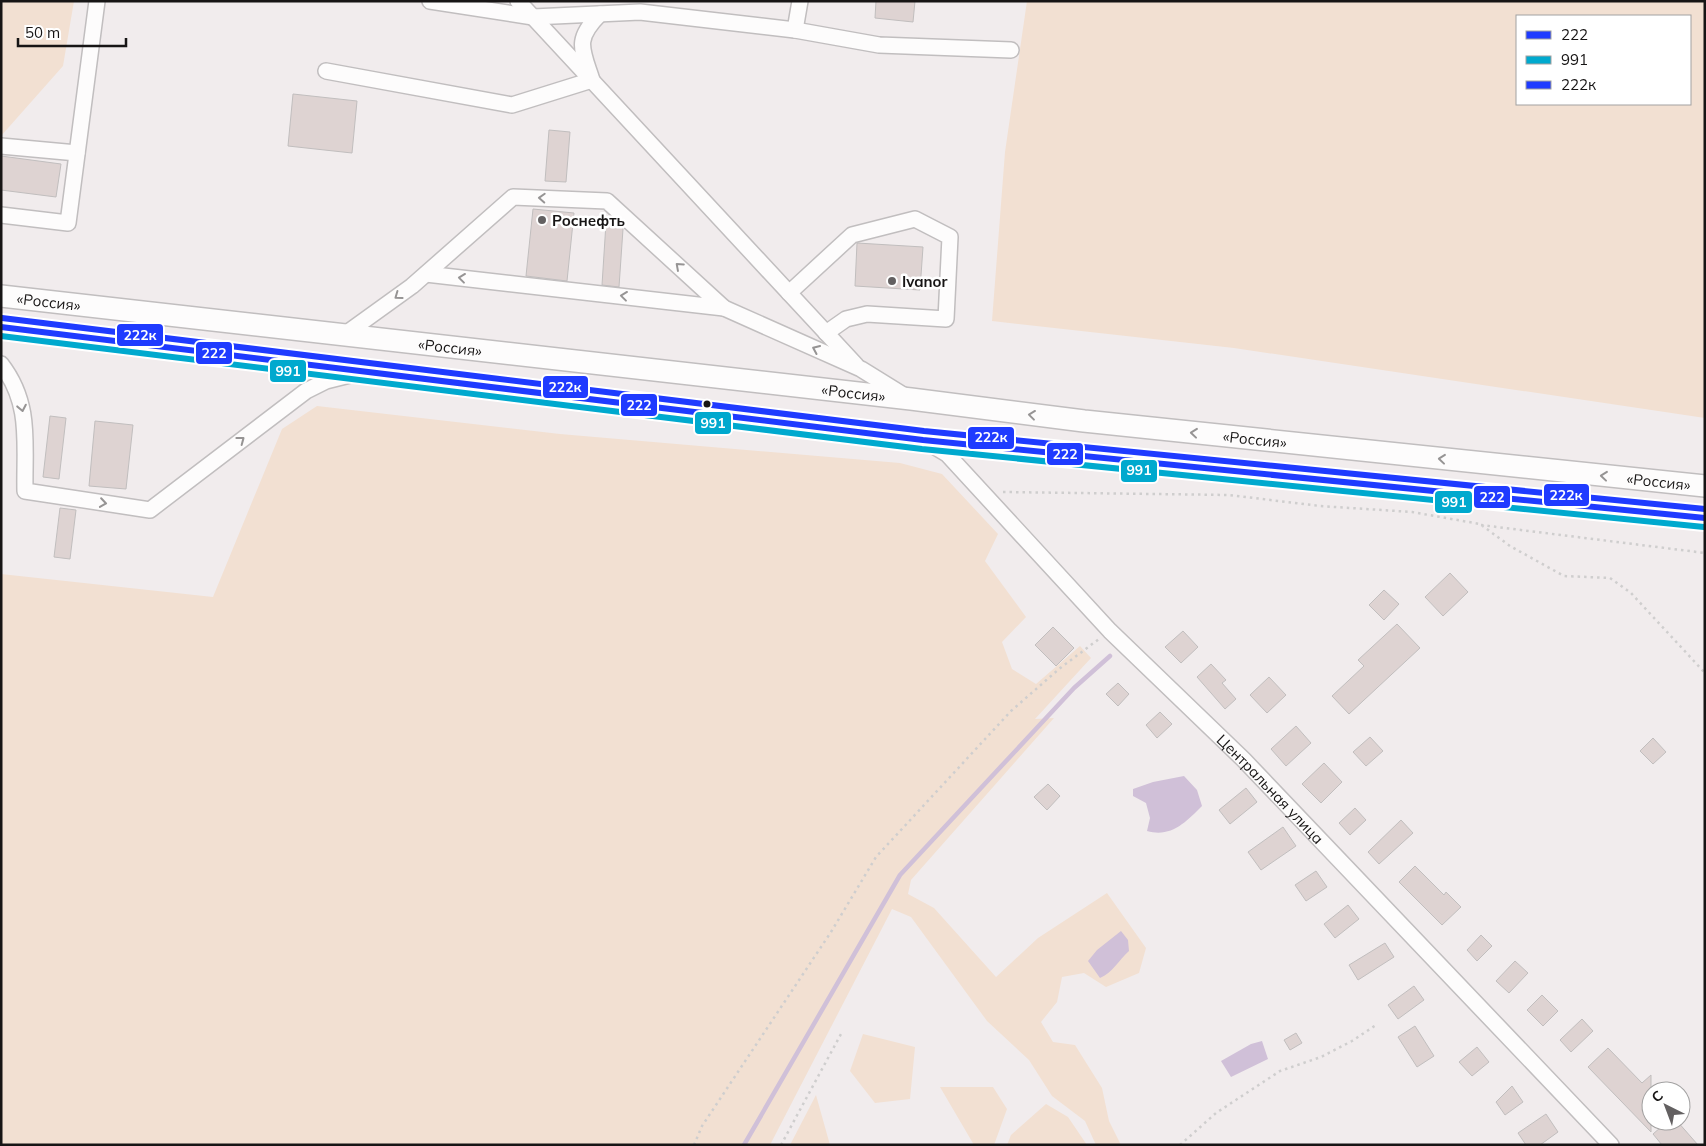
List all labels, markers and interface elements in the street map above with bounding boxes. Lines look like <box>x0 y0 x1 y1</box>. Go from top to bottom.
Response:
scale bar <box>18 15 125 47</box>
legend <box>1516 15 1691 105</box>
text: 50 m <box>25 23 60 42</box>
text: 222 <box>1561 25 1588 44</box>
text: 991 <box>1561 50 1588 69</box>
text: 222к <box>1561 75 1597 94</box>
one-way arrow <box>537 193 545 203</box>
place label: Роснефть <box>552 211 625 230</box>
marker: Роснефть <box>536 214 548 226</box>
one-way arrow <box>675 263 684 272</box>
place label: Ivanor <box>902 272 947 291</box>
one-way arrow <box>458 273 466 284</box>
marker: Ivanor <box>886 275 898 287</box>
street label: «Россия» <box>16 288 82 314</box>
one-way arrow <box>395 290 404 299</box>
one-way arrow <box>619 291 627 302</box>
line badge: 222к <box>116 323 164 347</box>
text: 222к <box>123 326 158 344</box>
street label: «Россия» <box>417 334 483 360</box>
line badge: 222 <box>195 341 233 365</box>
text: 222 <box>201 344 227 362</box>
one-way arrow <box>812 345 821 356</box>
line badge: 991 <box>269 359 307 383</box>
text: 991 <box>275 362 301 380</box>
line badge: 222к <box>542 375 589 399</box>
text: 222к <box>548 378 583 396</box>
street label: «Россия» <box>821 379 887 406</box>
line badge: 222 <box>620 393 658 417</box>
text: 222 <box>626 396 652 414</box>
unlabelled marker <box>702 399 712 409</box>
one-way arrow <box>17 403 27 412</box>
one-way arrow <box>1028 410 1036 421</box>
line badge: 991 <box>694 411 732 435</box>
text: 991 <box>700 414 726 432</box>
line badge: 222к <box>967 426 1015 450</box>
street label: «Россия» <box>1222 426 1288 452</box>
text: 222к <box>974 428 1009 446</box>
one-way arrow <box>1189 428 1197 439</box>
one-way arrow <box>235 437 245 446</box>
line badge: 222 <box>1046 442 1084 466</box>
text: 222 <box>1052 445 1078 463</box>
one-way arrow <box>1438 454 1446 465</box>
line badge: 991 <box>1120 459 1158 483</box>
text: 991 <box>1126 461 1152 479</box>
street label: «Россия» <box>1626 468 1692 494</box>
one-way arrow <box>1600 470 1608 481</box>
line badge: 222к <box>1543 483 1590 507</box>
line badge: 222 <box>1473 485 1511 509</box>
text: 222к <box>1549 486 1584 504</box>
text: 222 <box>1479 488 1505 506</box>
line badge: 991 <box>1434 490 1473 514</box>
text: 991 <box>1441 493 1467 511</box>
one-way arrow <box>99 497 107 507</box>
street label: Центральная улица <box>1213 730 1328 848</box>
north arrow <box>1641 1081 1691 1131</box>
text: С <box>1648 1086 1667 1106</box>

